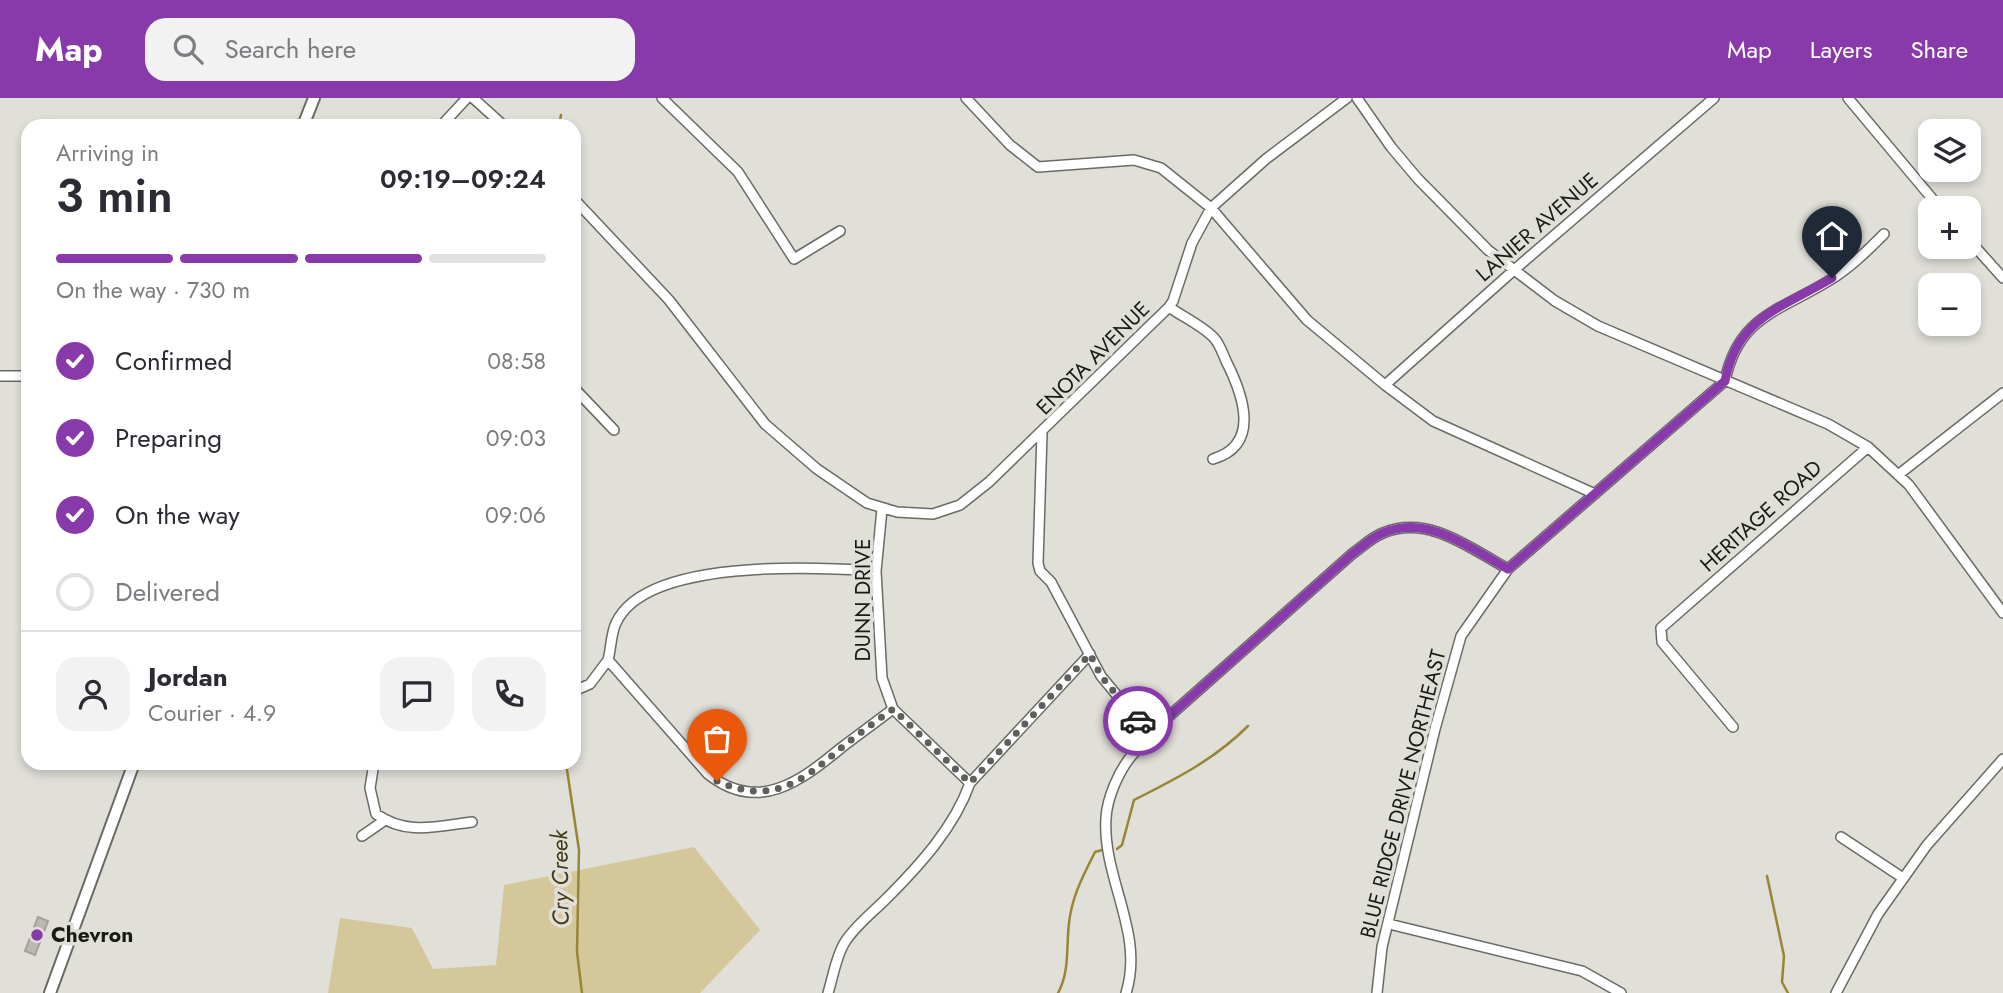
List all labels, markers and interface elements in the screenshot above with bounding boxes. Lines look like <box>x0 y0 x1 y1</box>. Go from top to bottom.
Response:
search box <box>145 18 635 81</box>
text: Map <box>35 26 103 73</box>
icon: search <box>169 30 207 68</box>
text: Search here <box>225 30 356 68</box>
text: Map <box>1727 32 1772 67</box>
text: Layers <box>1810 32 1872 67</box>
text: Share <box>1910 32 1968 67</box>
map controls <box>1918 119 1981 336</box>
button: layers <box>1918 119 1981 182</box>
text: Arriving in <box>56 136 159 170</box>
text: 09:19–09:24 <box>380 160 546 198</box>
text: 3 min <box>56 163 173 229</box>
street label: LANIER AVENUE <box>1469 165 1605 289</box>
button: + <box>1918 196 1981 259</box>
pin <box>1802 206 1862 278</box>
icon: home <box>1813 217 1851 255</box>
text: On the way · 730 m <box>56 273 250 307</box>
button: − <box>1918 273 1981 336</box>
street label: ENOTA AVENUE <box>1029 294 1157 422</box>
icon: check <box>56 342 94 380</box>
text: Confirmed <box>115 342 232 380</box>
text: 08:58 <box>487 344 546 378</box>
icon: check <box>56 419 94 457</box>
text: Preparing <box>115 419 222 457</box>
text: 09:03 <box>486 421 546 455</box>
street label: HERITAGE ROAD <box>1694 453 1828 579</box>
icon: check <box>56 496 94 534</box>
text: On the way <box>115 496 240 534</box>
text: 09:06 <box>485 498 546 532</box>
street label: DUNN DRIVE <box>848 539 878 661</box>
text: Delivered <box>115 573 220 611</box>
street label: BLUE RIDGE DRIVE NORTHEAST <box>1353 646 1453 941</box>
button: person <box>56 657 130 731</box>
button: chat <box>380 657 454 731</box>
button: phone <box>472 657 546 731</box>
text: Jordan <box>148 658 228 696</box>
courier <box>1103 686 1173 756</box>
text: Courier · 4.9 <box>148 696 276 730</box>
icon: car <box>1119 702 1157 740</box>
pin <box>687 709 747 781</box>
icon: bag <box>698 720 736 758</box>
water label: Cry Creek <box>542 829 578 926</box>
place label: Chevron <box>51 920 133 950</box>
marker: Chevron <box>29 927 45 943</box>

